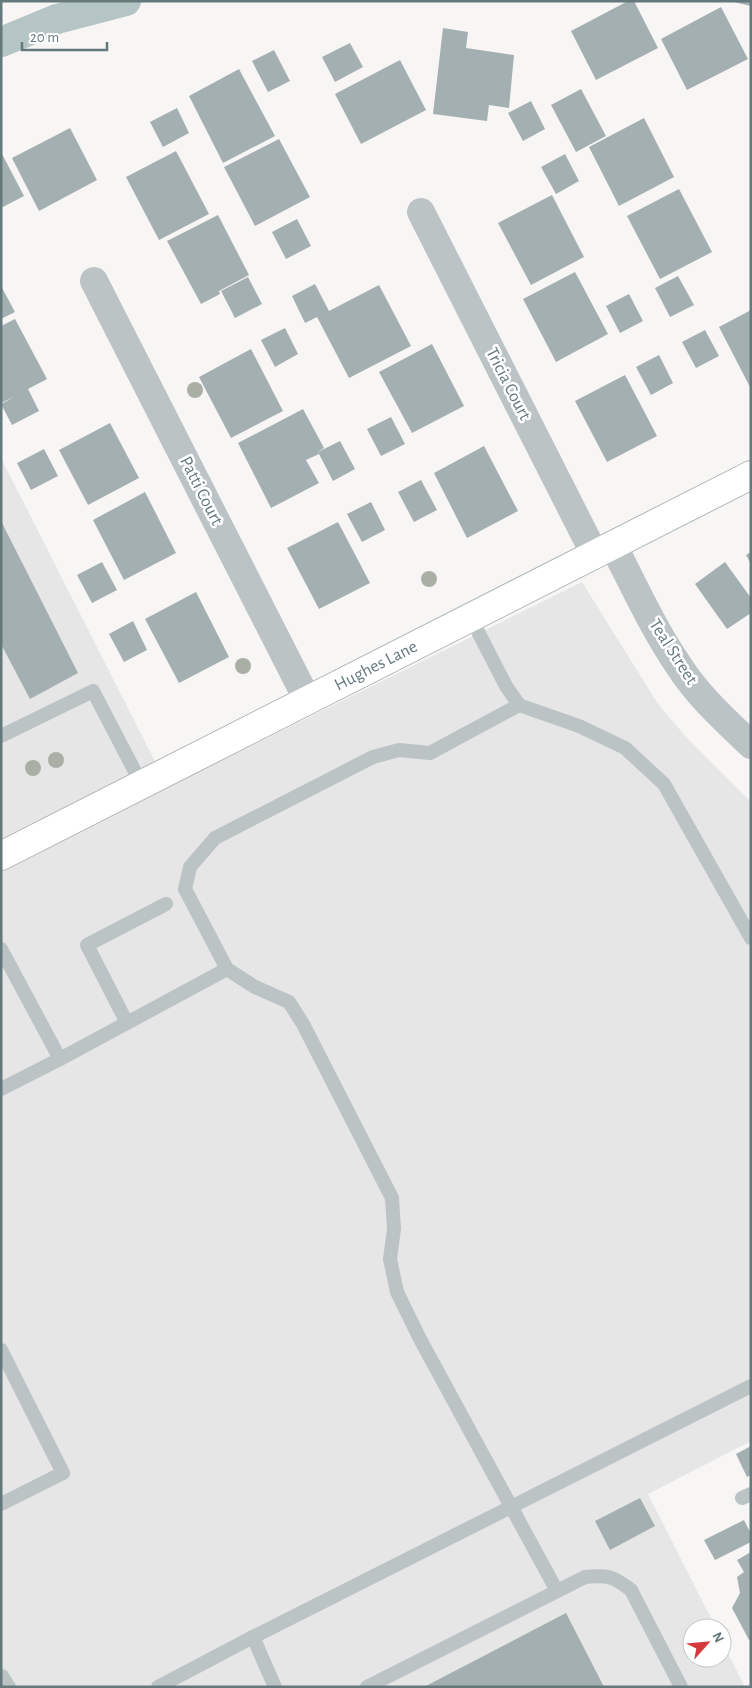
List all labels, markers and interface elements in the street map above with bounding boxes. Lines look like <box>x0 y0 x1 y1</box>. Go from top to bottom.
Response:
scale bar <box>22 20 108 52</box>
text: 20 m <box>30 30 59 45</box>
street label: Tricia Court <box>482 345 534 423</box>
street label: Patti Court <box>176 454 226 528</box>
street label: Teal Street <box>645 616 701 688</box>
street label: Hughes Lane <box>332 637 420 695</box>
north arrow <box>682 1618 732 1668</box>
text: N <box>709 1630 726 1645</box>

